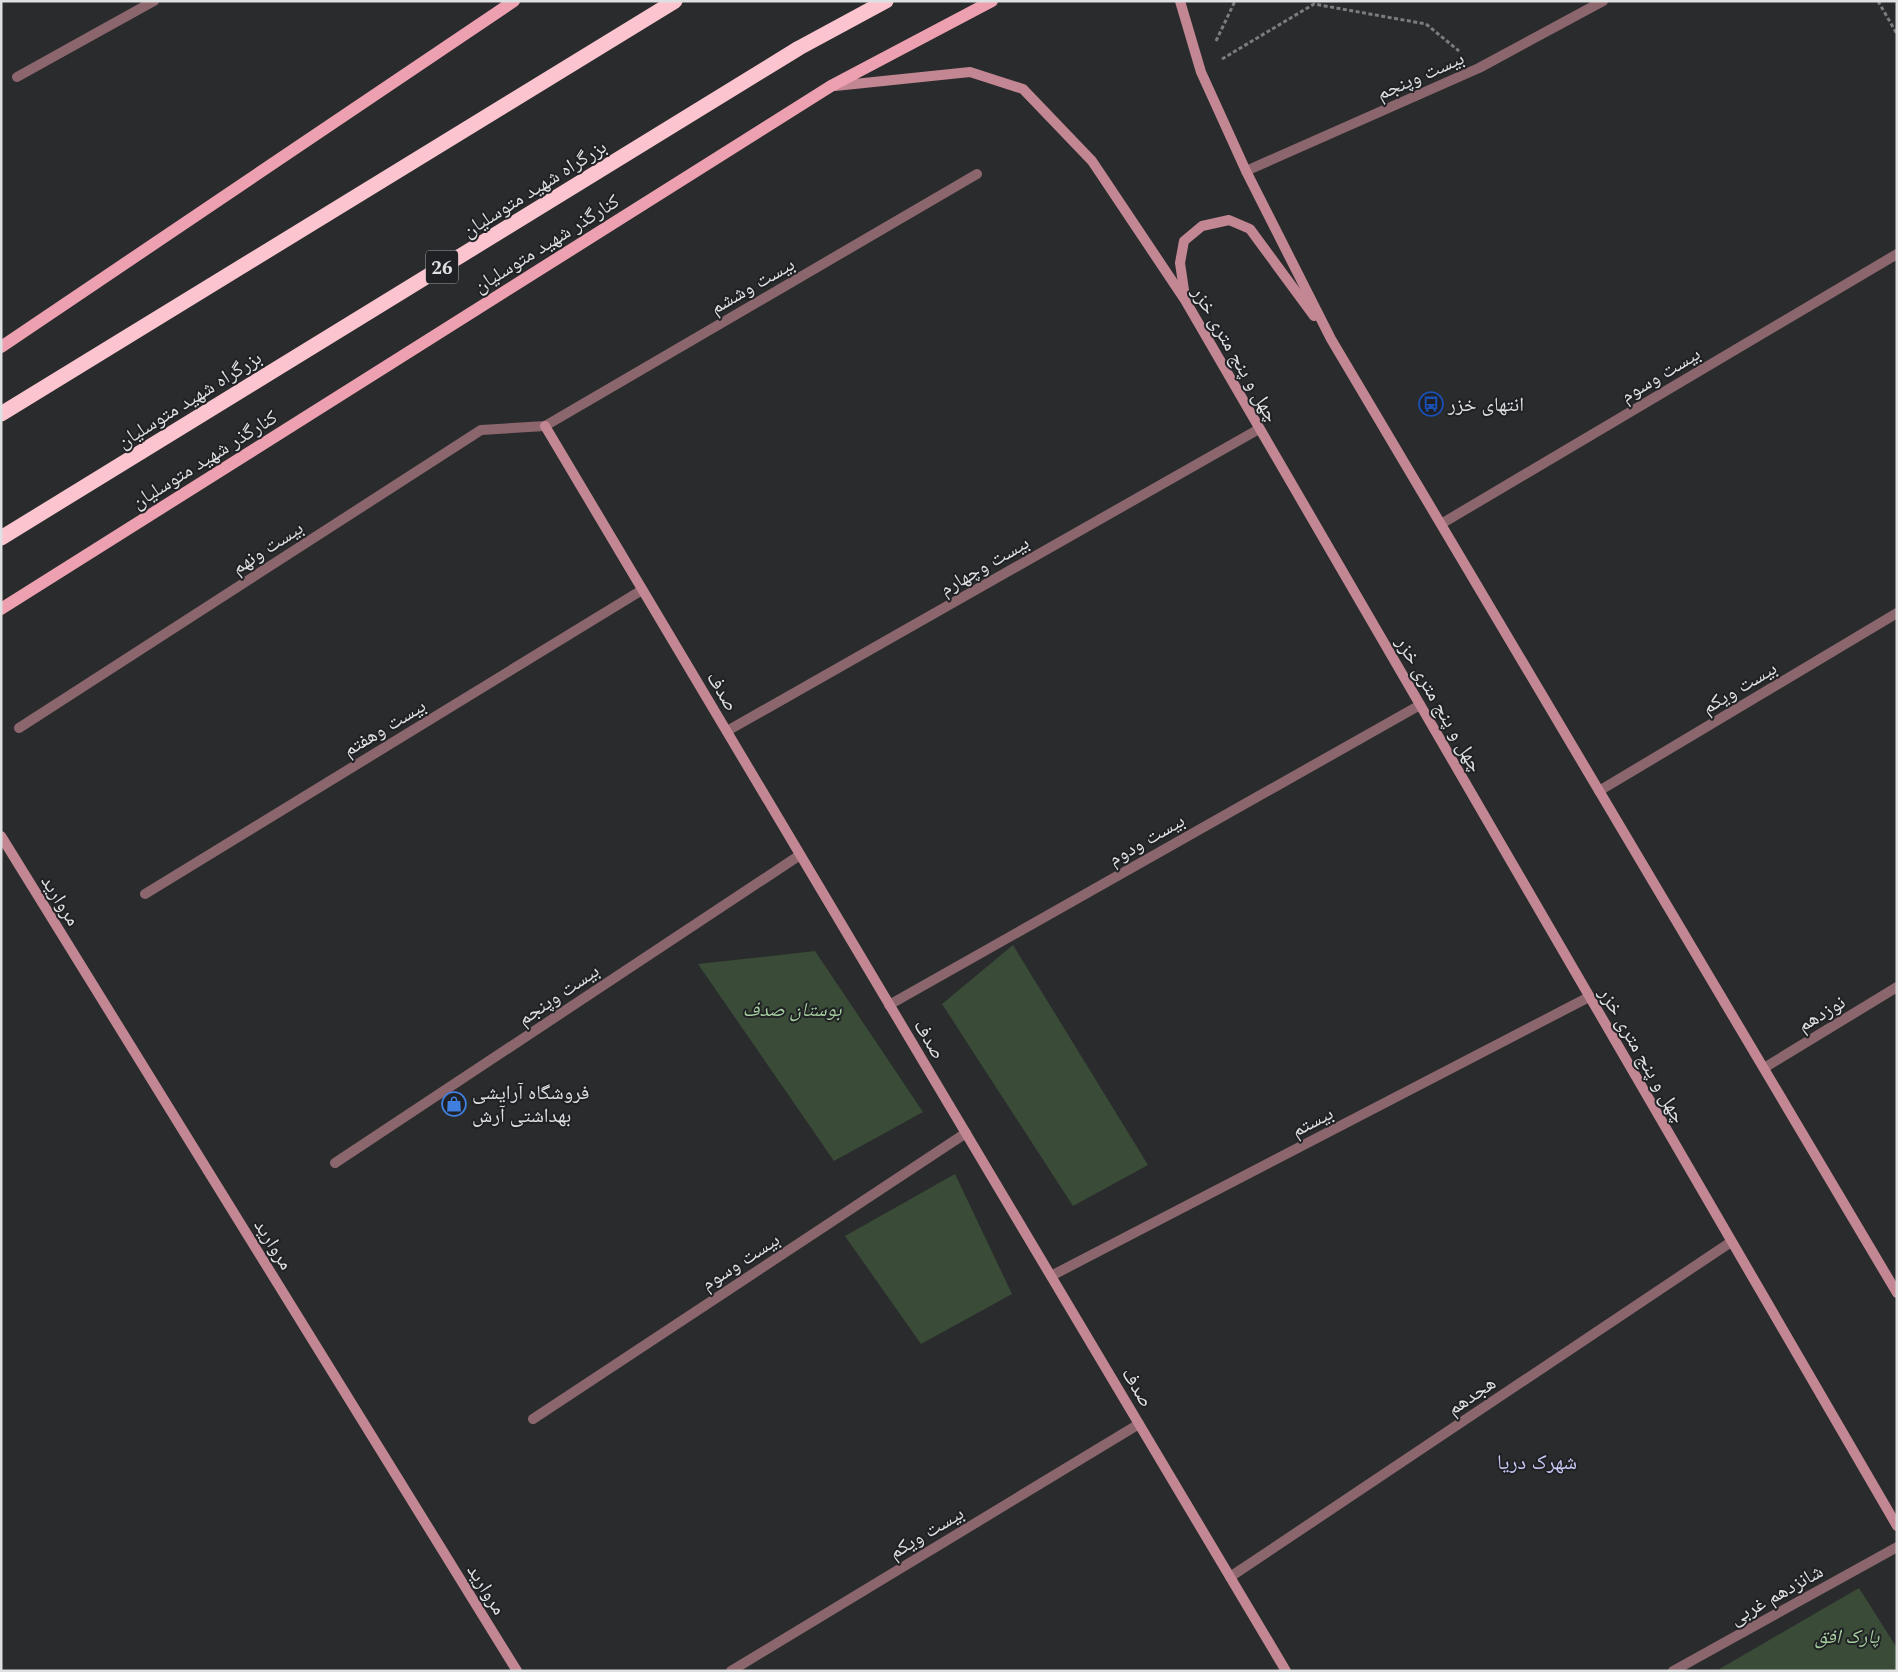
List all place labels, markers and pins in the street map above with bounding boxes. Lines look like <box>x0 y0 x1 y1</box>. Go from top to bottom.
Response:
place label: انتهای خزر <box>1447 390 1524 420</box>
bus stop icon: انتهای خزر <box>1418 391 1444 417</box>
place label: فروشگاه آرایشی بهداشتی آرش <box>472 1078 590 1131</box>
shop icon: فروشگاه آرایشی بهداشتی آرش <box>441 1091 467 1117</box>

